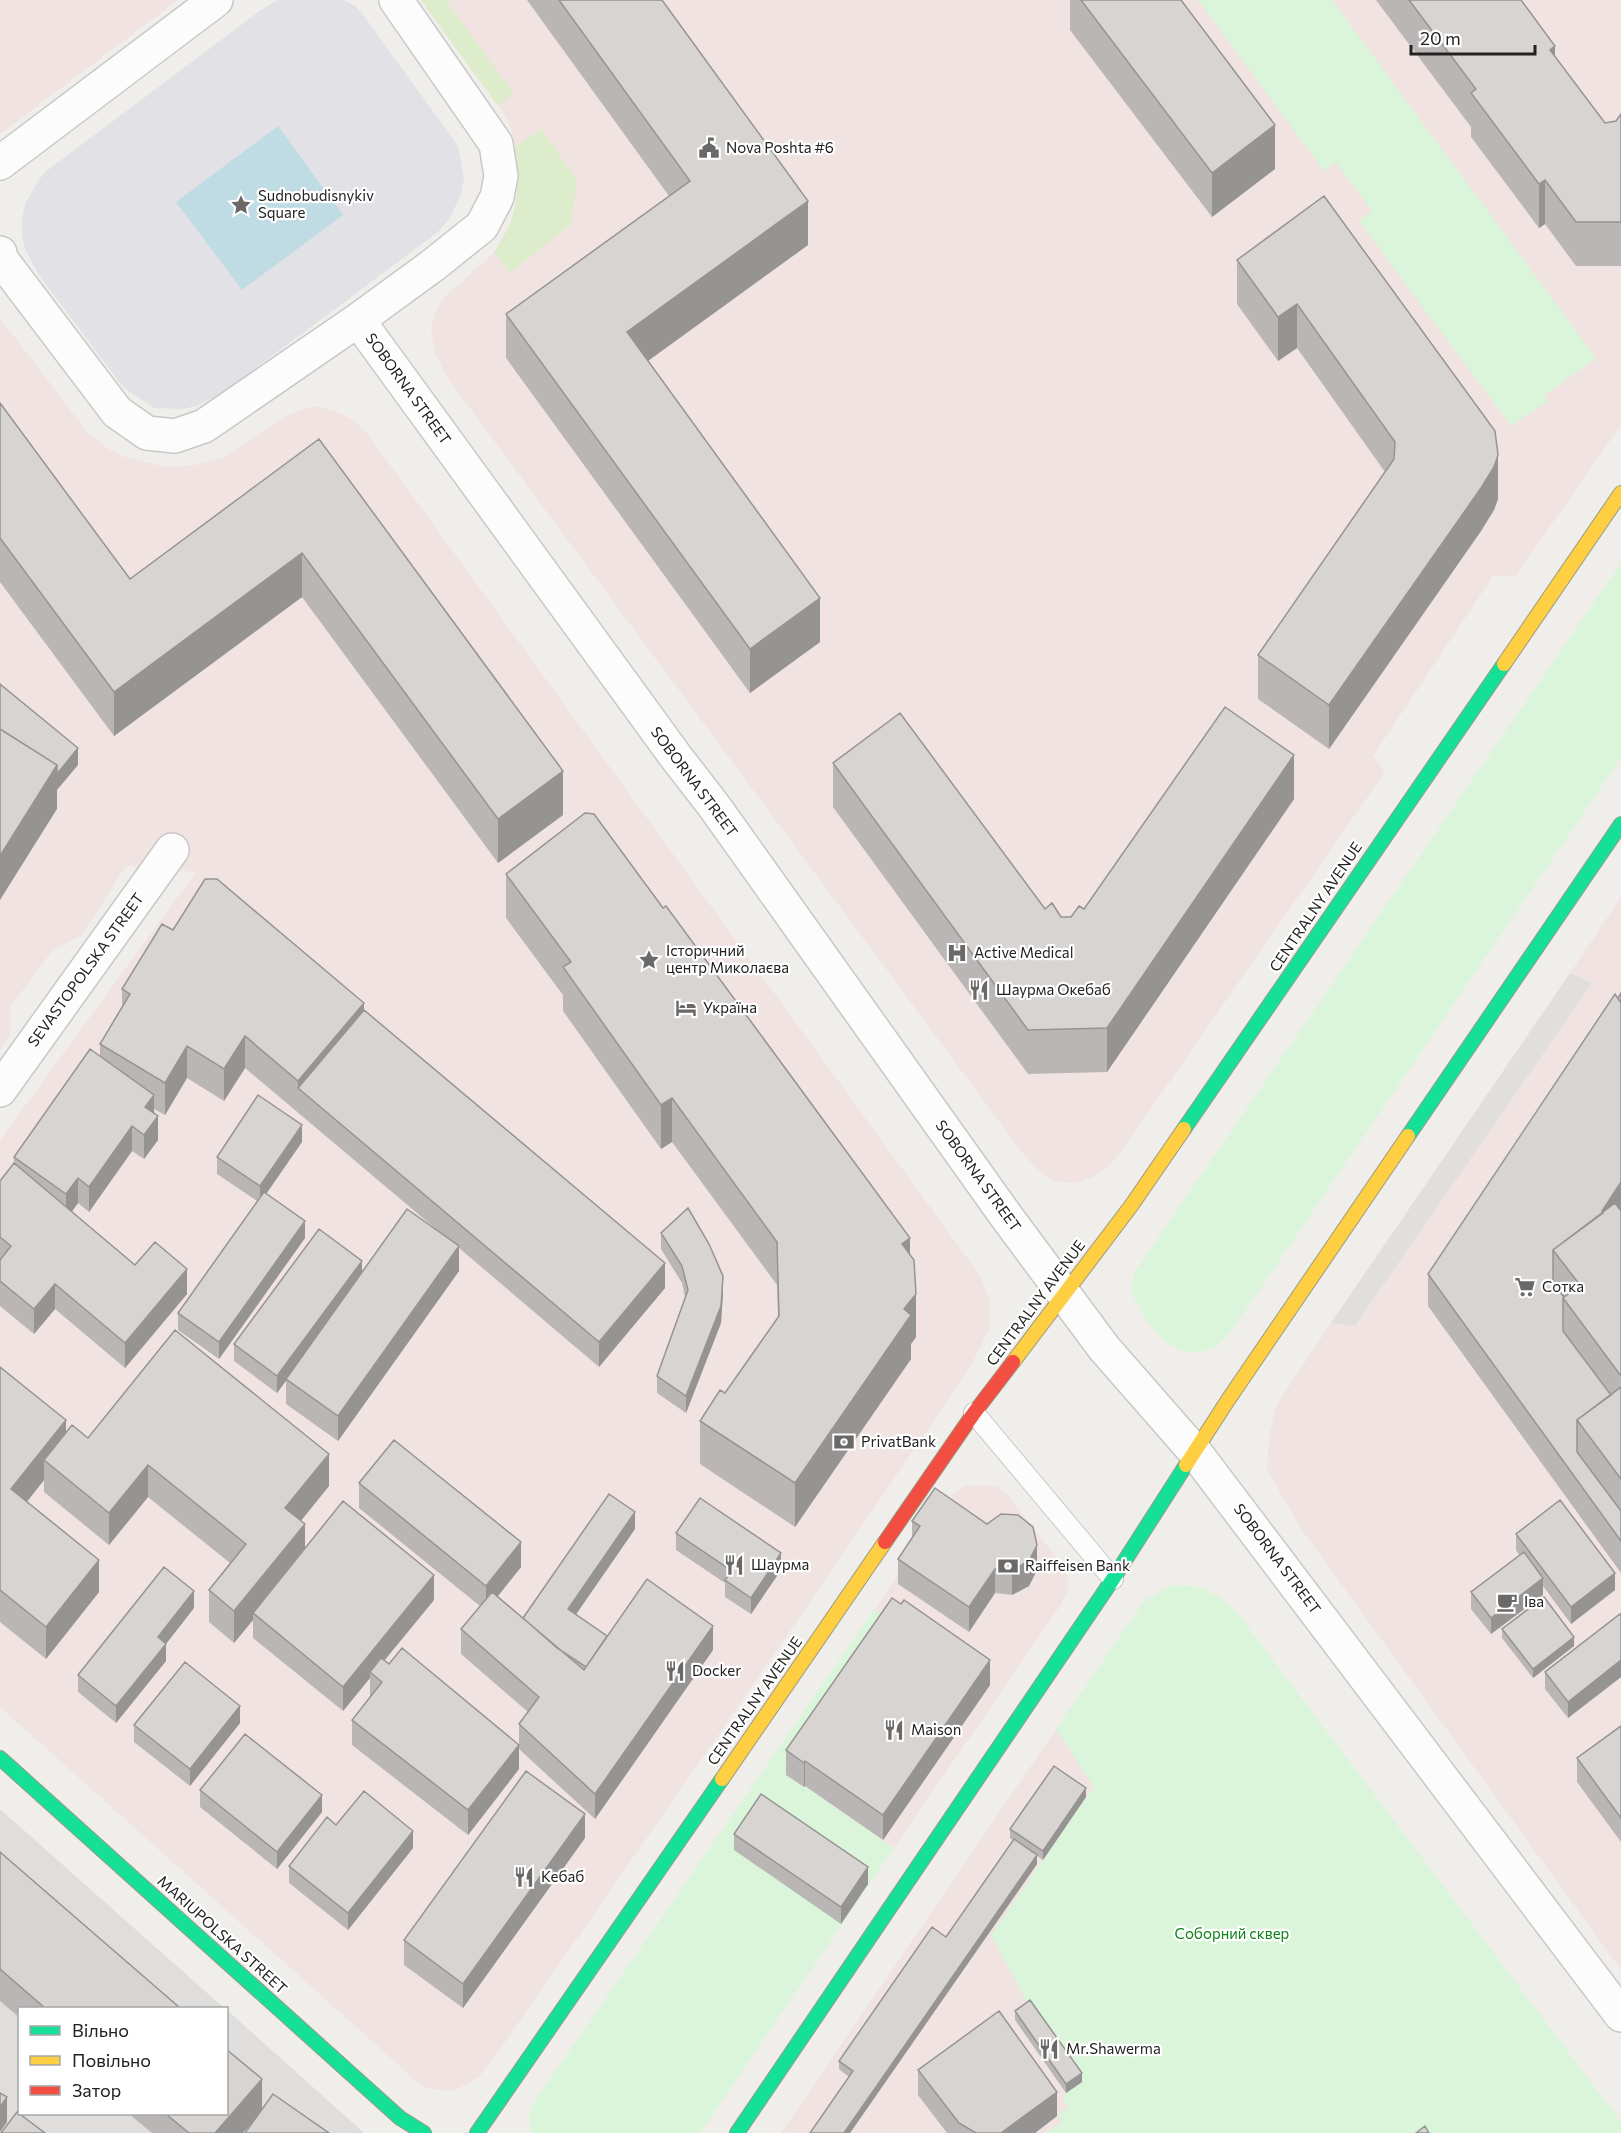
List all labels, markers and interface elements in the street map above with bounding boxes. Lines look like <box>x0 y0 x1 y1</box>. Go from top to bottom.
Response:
scale bar <box>1411 18 1536 56</box>
text: 20 m <box>1420 27 1461 49</box>
public building icon: Nova Poshta #6 <box>697 136 721 160</box>
place label: Nova Poshta #6 <box>726 138 834 156</box>
place label: Sudnobudisnykiv Square <box>258 186 374 221</box>
place icon: Sudnobudisnykiv Square <box>229 193 253 217</box>
street label: SOBORNA STREET <box>362 329 455 448</box>
street label: SOBORNA STREET <box>648 723 742 840</box>
street label: CENTRALNY AVENUE <box>1265 838 1365 975</box>
street label: SEVASTOPOLSKA STREET <box>23 889 147 1050</box>
place label: Історичний центр Миколаєва <box>666 941 789 976</box>
hospital icon: Active Medical <box>945 941 969 965</box>
place label: Active Medical <box>974 943 1073 961</box>
place icon: Історичний центр Миколаєва <box>637 948 661 972</box>
restaurant icon: Шаурма Окебаб <box>967 978 991 1002</box>
place label: Шаурма Окебаб <box>996 980 1111 998</box>
hotel icon: Україна <box>674 996 698 1020</box>
place label: Україна <box>703 998 757 1016</box>
street label: SOBORNA STREET <box>932 1116 1025 1235</box>
street label: CENTRALNY AVENUE <box>982 1236 1088 1369</box>
supermarket icon: Сотка <box>1513 1275 1537 1299</box>
place label: Сотка <box>1542 1277 1584 1295</box>
bank icon: PrivatBank <box>832 1430 856 1454</box>
place label: PrivatBank <box>861 1432 936 1450</box>
street label: SOBORNA STREET <box>1231 1500 1325 1617</box>
restaurant icon: Шаурма <box>722 1553 746 1577</box>
bank icon: Raiffeisen Bank <box>996 1554 1020 1578</box>
place label: Шаурма <box>751 1555 809 1573</box>
place label: Raiffeisen Bank <box>1025 1556 1130 1574</box>
cafe icon: Іва <box>1495 1590 1519 1614</box>
place label: Іва <box>1524 1592 1544 1610</box>
street label: CENTRALNY AVENUE <box>703 1633 805 1768</box>
restaurant icon: Docker <box>663 1659 687 1683</box>
place label: Docker <box>692 1661 741 1679</box>
restaurant icon: Maison <box>882 1718 906 1742</box>
place label: Maison <box>911 1720 961 1738</box>
restaurant icon: Кебаб <box>512 1865 536 1889</box>
place label: Кебаб <box>541 1867 584 1885</box>
street label: MARIUPOLSKA STREET <box>154 1871 291 1997</box>
park label: Соборний сквер <box>1175 1924 1289 1942</box>
legend <box>18 2007 228 2115</box>
text: Вільно <box>72 2019 129 2041</box>
restaurant icon: Mr.Shawerma <box>1037 2037 1061 2061</box>
place label: Mr.Shawerma <box>1066 2039 1161 2057</box>
text: Повільно <box>72 2049 151 2071</box>
text: Затор <box>72 2079 121 2101</box>

